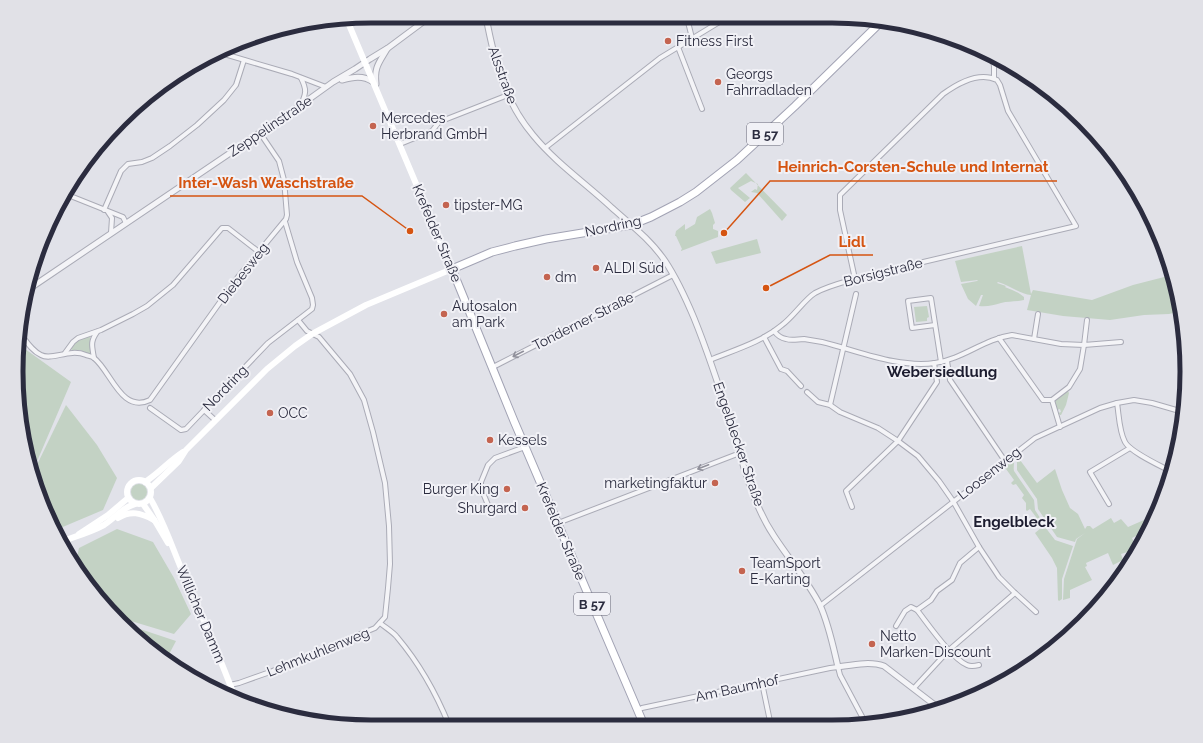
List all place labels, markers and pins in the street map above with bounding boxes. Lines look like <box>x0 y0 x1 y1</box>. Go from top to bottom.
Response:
place label: Fitness First <box>676 33 753 49</box>
marker: Fitness First <box>663 36 673 46</box>
place label: Georgs Fahrradladen <box>726 66 812 98</box>
marker: Georgs Fahrradladen <box>713 77 723 87</box>
place label: Mercedes Herbrand GmbH <box>381 110 488 142</box>
marker: Mercedes Herbrand GmbH <box>368 121 378 131</box>
callout: Heinrich-Corsten-Schule und Internat <box>770 154 1057 181</box>
callout: Inter-Wash Waschstraße <box>170 169 362 196</box>
place label: tipster-MG <box>454 197 523 213</box>
marker: tipster-MG <box>441 200 451 210</box>
callout: Lidl <box>830 228 873 255</box>
place label: ALDI Süd <box>604 260 664 276</box>
marker: ALDI Süd <box>591 263 601 273</box>
place label: dm <box>555 269 577 285</box>
marker: dm <box>542 272 552 282</box>
place label: Autosalon am Park <box>452 298 517 330</box>
marker: Autosalon am Park <box>439 309 449 319</box>
place label: OCC <box>278 405 308 421</box>
marker: OCC <box>265 408 275 418</box>
place label: Kessels <box>498 432 547 448</box>
marker: Kessels <box>485 435 495 445</box>
place label: marketingfaktur <box>604 475 707 491</box>
marker: marketingfaktur <box>710 478 720 488</box>
place label: Burger King <box>423 481 499 497</box>
marker: Burger King <box>502 484 512 494</box>
place label: Shurgard <box>458 500 517 516</box>
marker: Shurgard <box>520 503 530 513</box>
place label: TeamSport E-Karting <box>750 555 821 587</box>
marker: TeamSport E-Karting <box>737 566 747 576</box>
place label: Netto Marken-Discount <box>880 628 991 660</box>
marker: Netto Marken-Discount <box>867 639 877 649</box>

